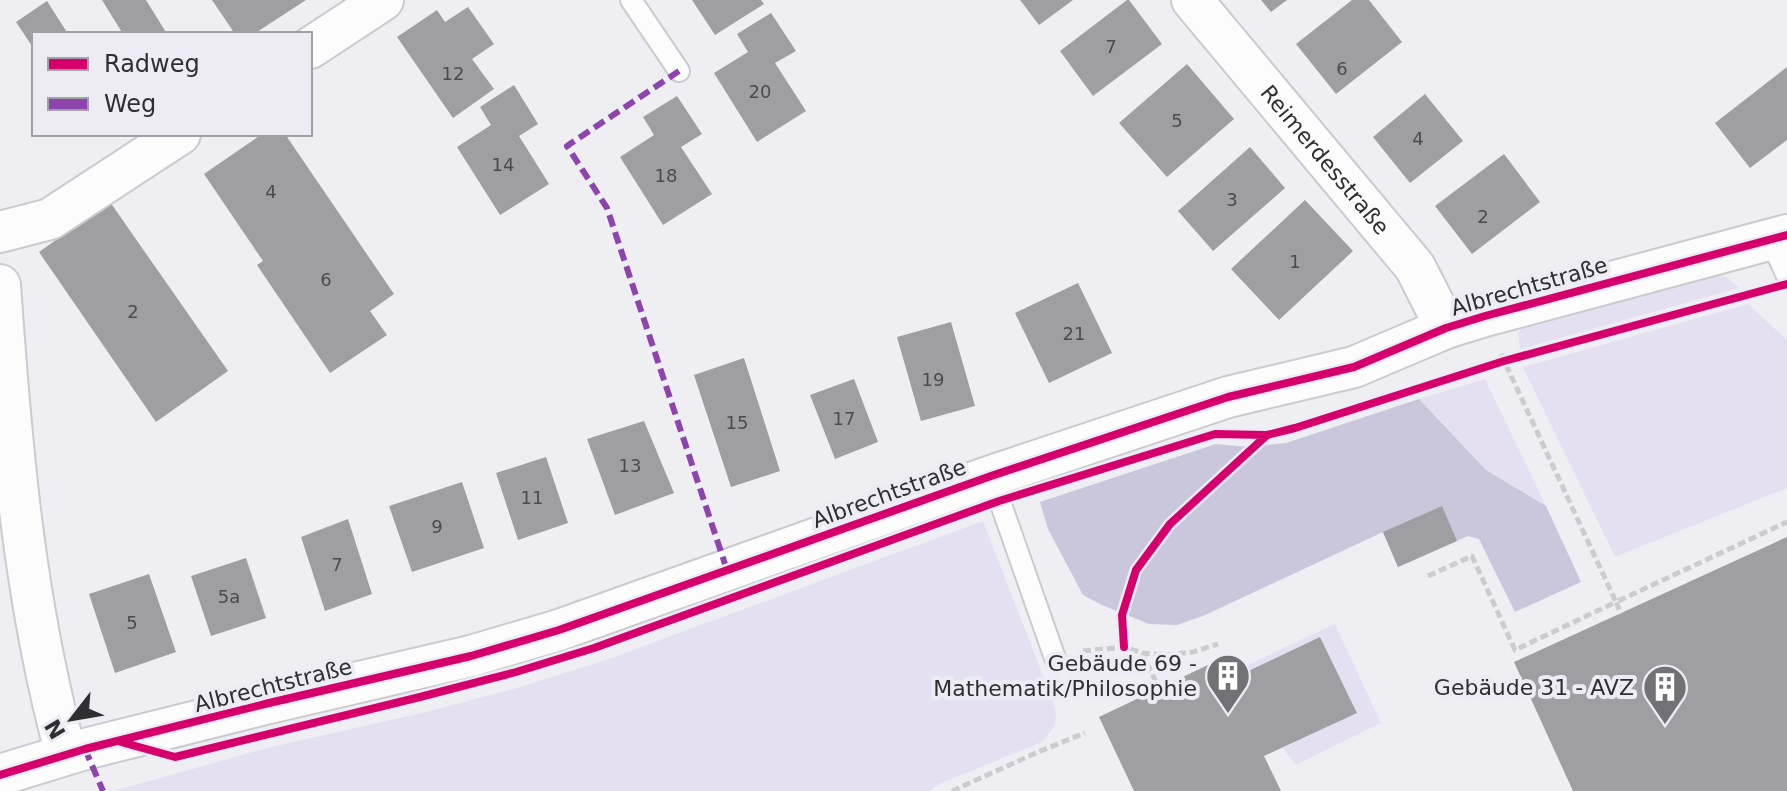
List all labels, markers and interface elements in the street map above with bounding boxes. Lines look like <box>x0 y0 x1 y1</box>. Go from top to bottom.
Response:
legend <box>32 32 312 136</box>
house number: 7 <box>1105 36 1117 57</box>
text: Radweg <box>104 50 200 78</box>
house number: 6 <box>1336 58 1348 79</box>
house number: 12 <box>442 63 464 84</box>
street label: Reimerdesstraße <box>1256 80 1394 240</box>
house number: 20 <box>749 81 771 102</box>
text: Weg <box>104 90 156 118</box>
house number: 5 <box>1171 110 1183 131</box>
house number: 4 <box>1412 128 1424 149</box>
house number: 14 <box>492 154 514 175</box>
house number: 18 <box>655 165 677 186</box>
house number: 4 <box>265 181 277 202</box>
house number: 3 <box>1226 189 1238 210</box>
house number: 2 <box>1477 206 1489 227</box>
house number: 1 <box>1289 251 1301 272</box>
street label: Albrechtstraße <box>1448 252 1610 321</box>
house number: 6 <box>320 269 332 290</box>
house number: 2 <box>127 301 139 322</box>
house number: 21 <box>1063 323 1085 344</box>
house number: 19 <box>922 369 944 390</box>
house number: 17 <box>833 408 855 429</box>
house number: 15 <box>726 412 748 433</box>
street label: Albrechtstraße <box>809 454 970 533</box>
house number: 13 <box>619 455 641 476</box>
house number: 11 <box>521 487 543 508</box>
house number: 9 <box>431 516 443 537</box>
house number: 7 <box>331 554 343 575</box>
house number: 5a <box>218 586 240 607</box>
house number: 5 <box>126 612 138 633</box>
place label: Gebäude 69 - Mathematik/Philosophie <box>933 651 1197 701</box>
building icon: Gebäude 69 - Mathematik/Philosophie <box>1204 652 1252 715</box>
street label: Albrechtstraße <box>192 654 355 717</box>
building icon: Gebäude 31 - AVZ <box>1641 663 1689 726</box>
place label: Gebäude 31 - AVZ <box>1434 675 1634 700</box>
north arrow <box>32 679 112 759</box>
text: N <box>40 715 71 743</box>

